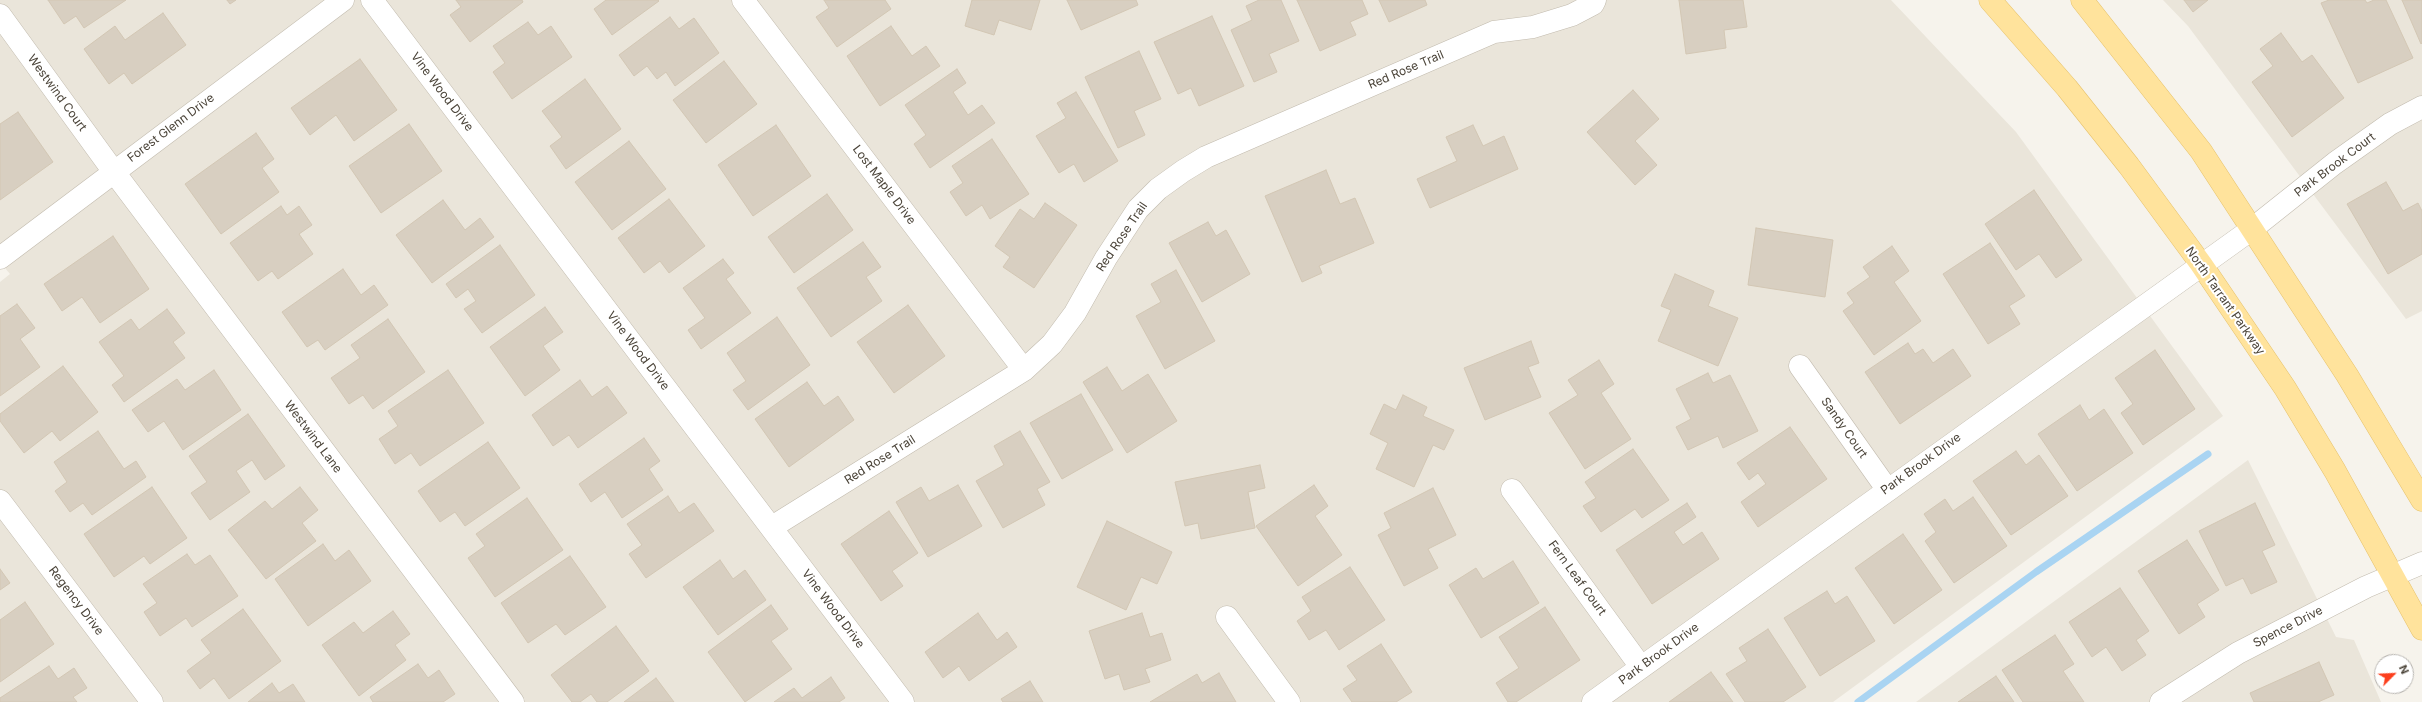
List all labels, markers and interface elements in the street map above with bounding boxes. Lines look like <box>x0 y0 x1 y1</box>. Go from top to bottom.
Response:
street label: Red Rose Trail <box>1366 48 1446 92</box>
street label: Vine Wood Drive <box>408 50 476 134</box>
street label: Westwind Court <box>24 52 90 134</box>
street label: Forest Glenn Drive <box>125 91 217 165</box>
street label: Park Brook Court <box>2292 130 2378 200</box>
street label: Lost Maple Drive <box>849 142 919 228</box>
street label: Red Rose Trail <box>1093 199 1151 275</box>
street label: North Tarrant Parkway <box>2182 244 2268 358</box>
street label: Vine Wood Drive <box>604 309 672 393</box>
street label: Sandy Court <box>1818 395 1870 461</box>
street label: Westwind Lane <box>281 398 345 476</box>
street label: Park Brook Drive <box>1878 430 1964 498</box>
street label: Red Rose Trail <box>842 432 918 488</box>
street label: Fern Leaf Court <box>1545 538 1609 618</box>
street label: Regency Drive <box>45 564 107 638</box>
street label: Vine Wood Drive <box>799 567 867 651</box>
street label: Spence Drive <box>2251 603 2325 651</box>
street label: Park Brook Drive <box>1616 620 1702 688</box>
north arrow <box>2374 654 2414 694</box>
text: N <box>2396 663 2412 676</box>

